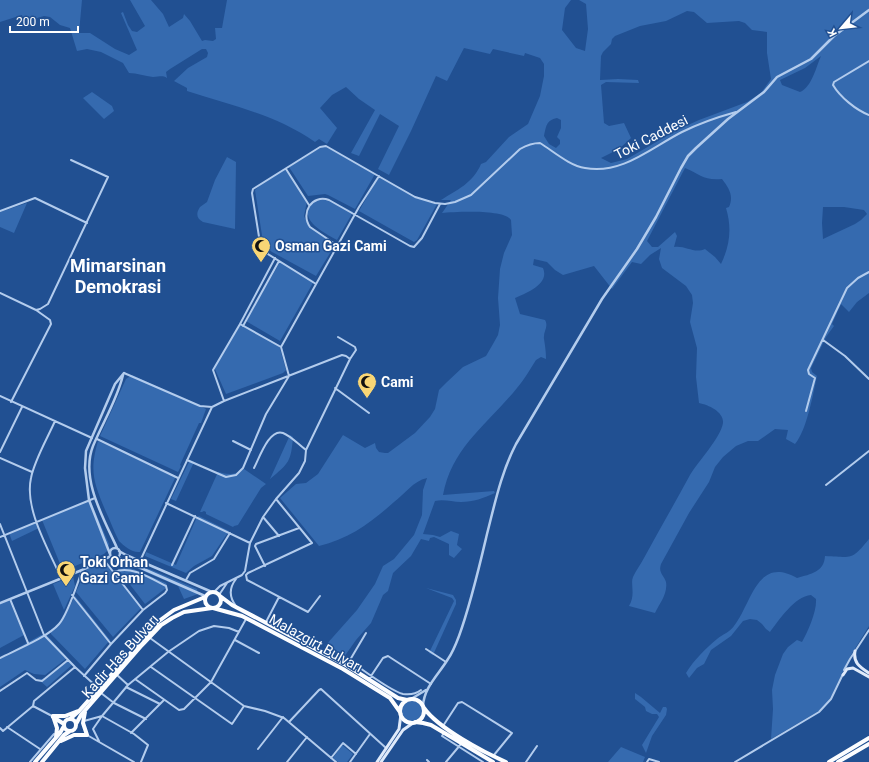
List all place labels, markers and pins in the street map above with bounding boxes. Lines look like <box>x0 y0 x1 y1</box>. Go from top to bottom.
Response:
mosque icon: Osman Gazi Cami <box>250 235 272 263</box>
place label: Osman Gazi Cami <box>275 238 387 254</box>
mosque icon: Cami <box>356 371 378 399</box>
place label: Cami <box>381 374 413 390</box>
place label: Toki Orhan Gazi Cami <box>80 554 148 586</box>
mosque icon: Toki Orhan Gazi Cami <box>55 559 77 587</box>

